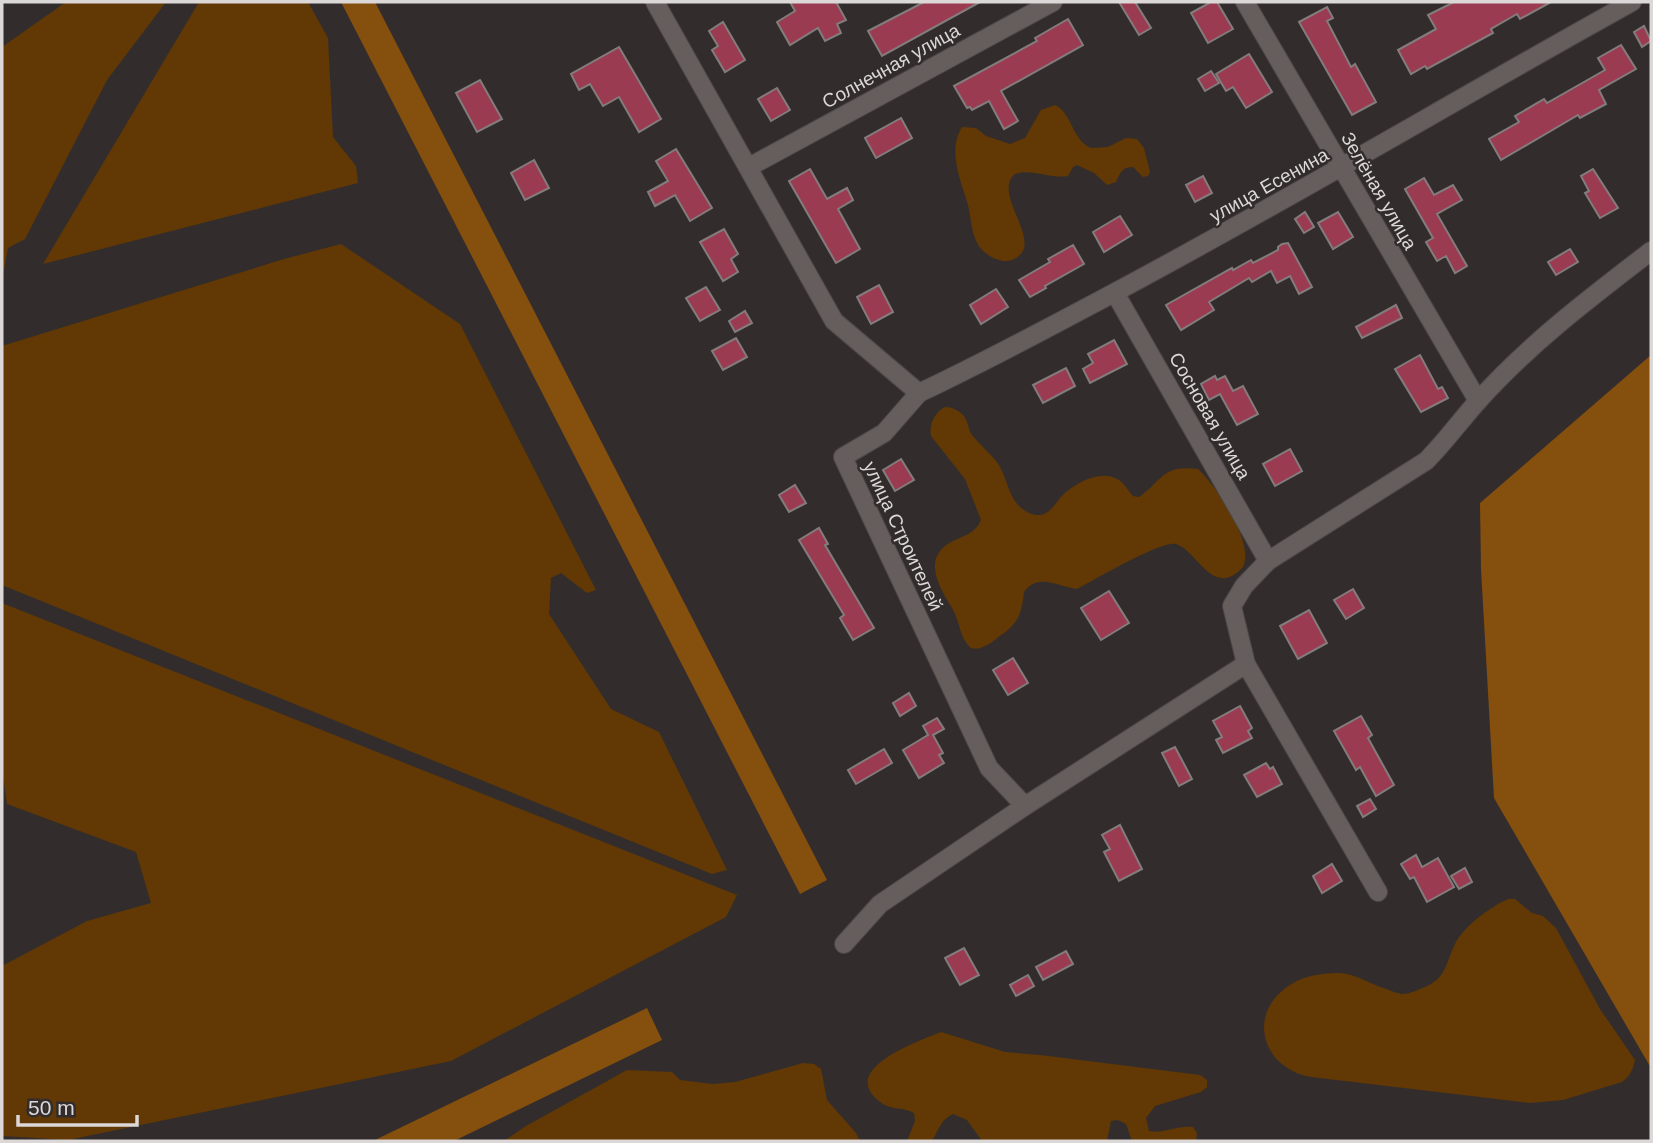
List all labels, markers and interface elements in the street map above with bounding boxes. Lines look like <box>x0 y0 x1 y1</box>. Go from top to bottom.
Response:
street label: Солнечная улица <box>818 19 964 113</box>
street label: Зелёная улица <box>1337 129 1421 254</box>
street label: улица Есенина <box>1206 144 1332 226</box>
street label: Сосновая улица <box>1165 349 1255 484</box>
street label: улица Строителей <box>859 458 947 614</box>
scale bar <box>18 1084 136 1128</box>
text: 50 m <box>28 1096 75 1119</box>

